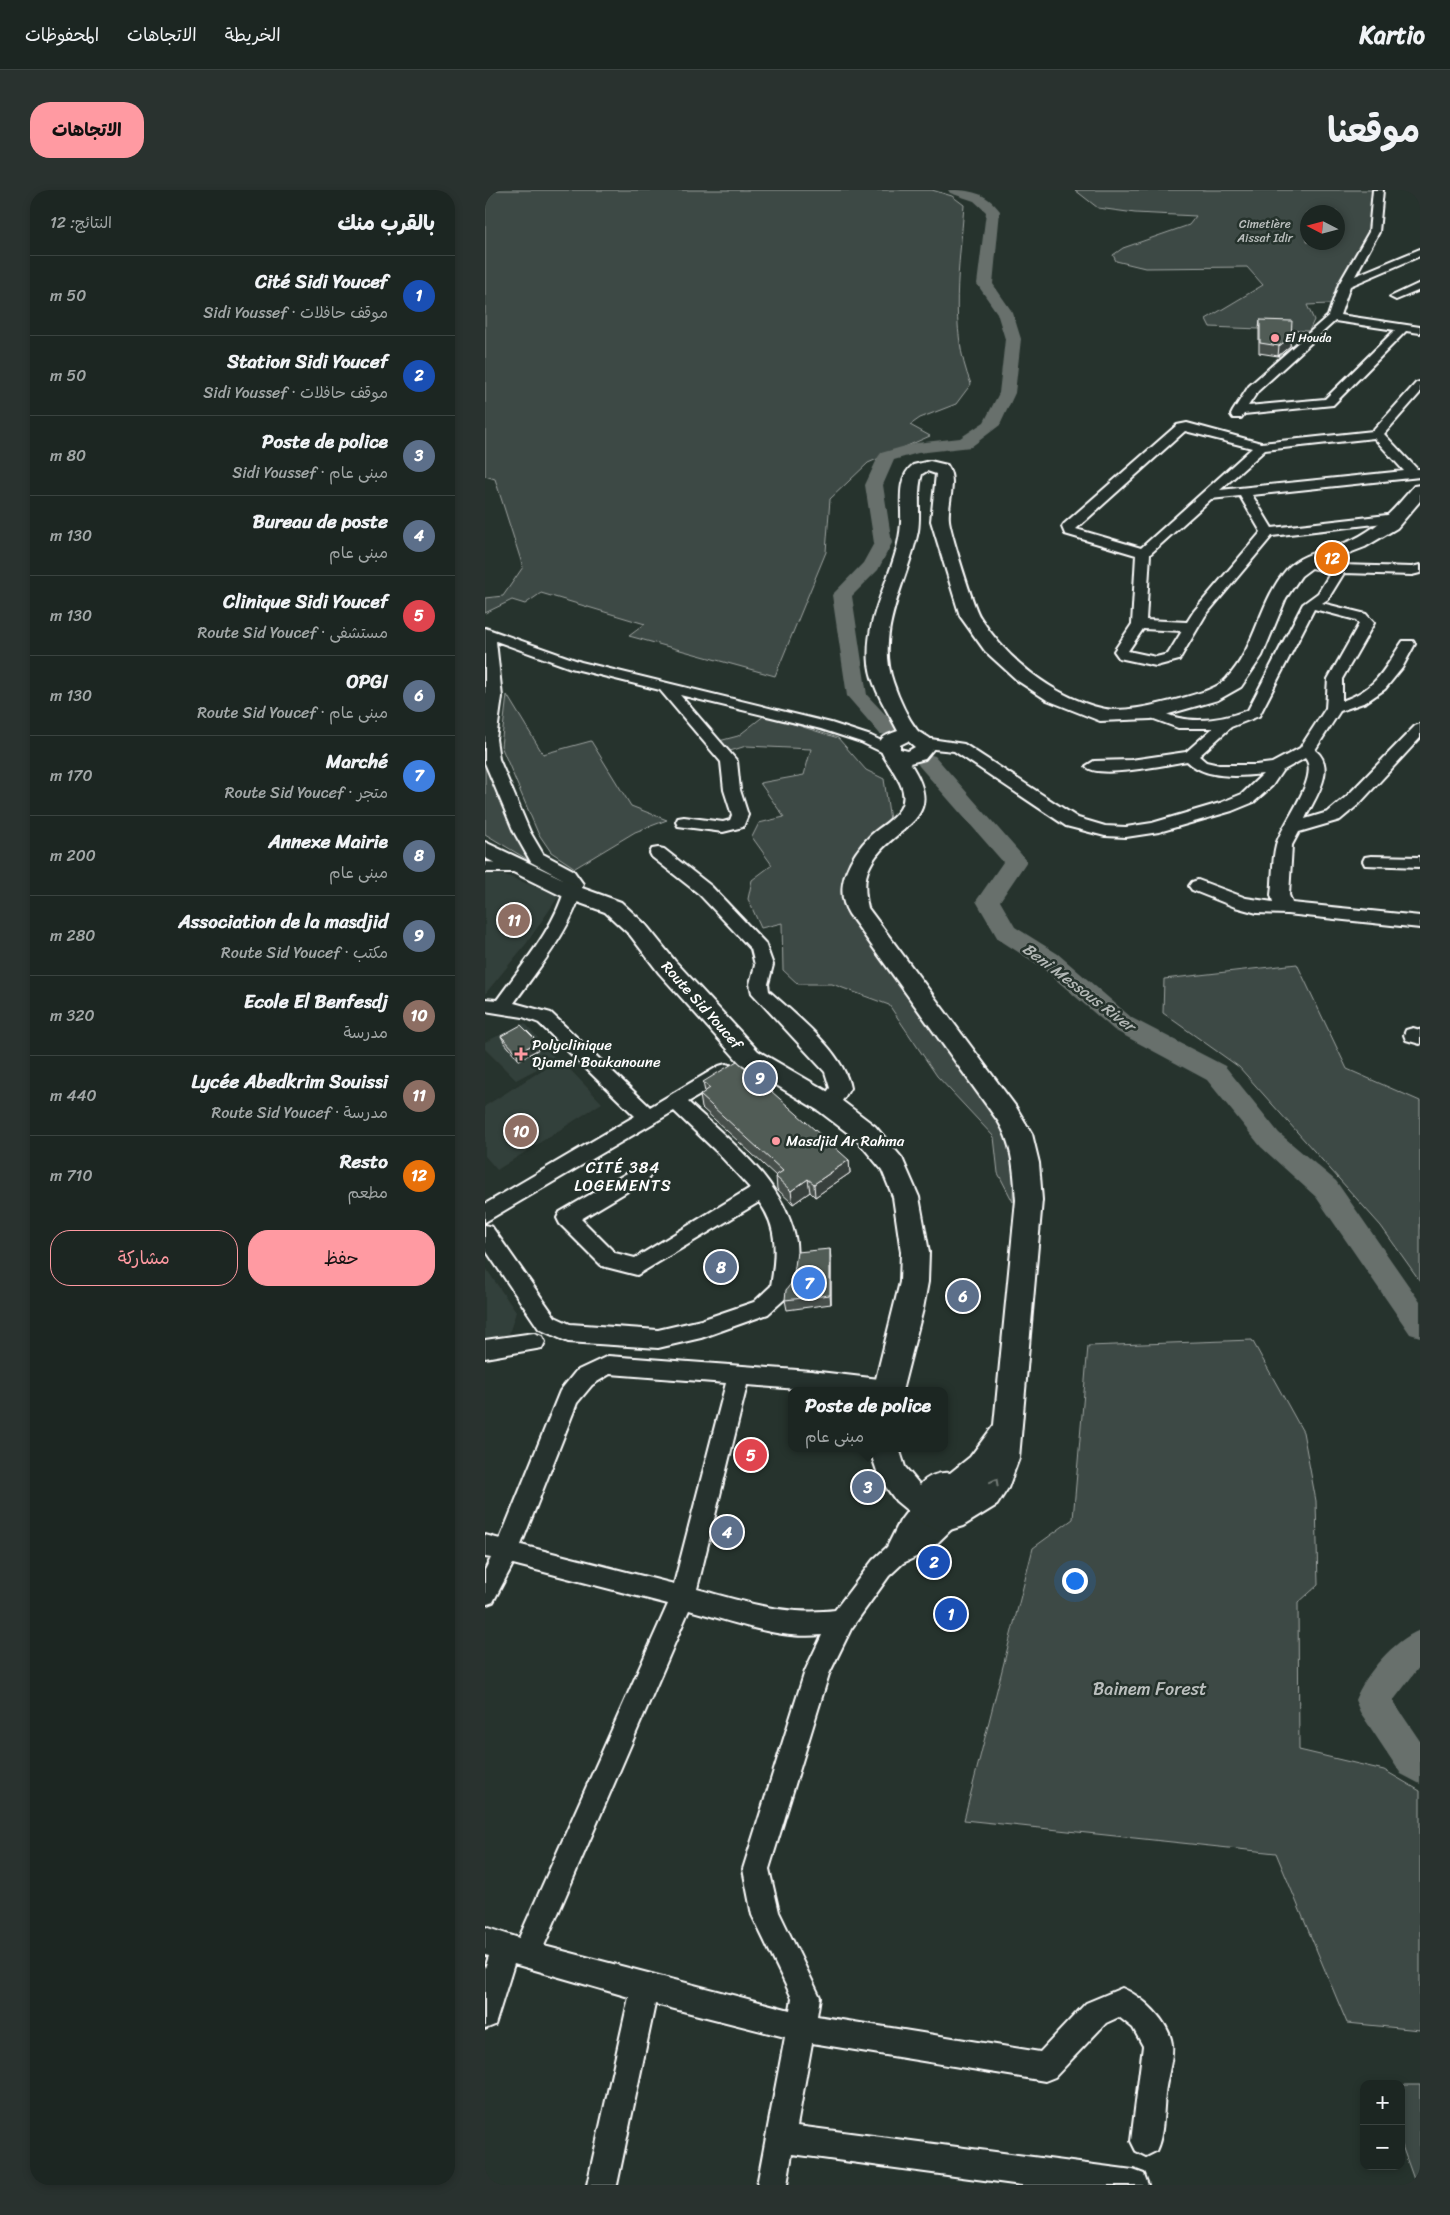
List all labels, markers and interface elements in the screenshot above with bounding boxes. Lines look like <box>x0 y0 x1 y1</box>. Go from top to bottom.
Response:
text: Kartio <box>1360 14 1425 56</box>
text: المحفوظات <box>25 19 99 51</box>
text: الاتجاهات <box>127 19 197 51</box>
text: الخريطة <box>225 19 281 51</box>
text: موقعنا <box>1327 99 1420 161</box>
button: الاتجاهات <box>30 102 144 158</box>
text: بالقرب منك <box>337 204 435 242</box>
north arrow <box>1300 205 1345 250</box>
text: النتائج: 12 <box>50 208 112 237</box>
park label: Cimetière Aissat Idir <box>1236 213 1294 249</box>
text: Cité Sidi Youcef <box>255 265 388 298</box>
text: 50 m <box>50 281 86 310</box>
text: 1 <box>416 281 422 310</box>
text: موقف حافلات · Sidi Youssef <box>203 298 388 327</box>
place label: El Houda <box>1285 327 1332 349</box>
marker: El Houda <box>1269 332 1281 344</box>
text: Station Sidi Youcef <box>227 345 388 378</box>
text: 50 m <box>50 361 86 390</box>
text: 2 <box>414 361 424 390</box>
text: موقف حافلات · Sidi Youssef <box>203 378 388 407</box>
text: Poste de police <box>262 425 388 458</box>
text: 80 m <box>50 441 86 470</box>
text: 3 <box>415 441 423 470</box>
text: مبنى عام · Sidi Youssef <box>232 458 388 487</box>
text: Bureau de poste <box>253 505 388 538</box>
text: 130 m <box>50 521 92 550</box>
text: 4 <box>414 521 424 550</box>
text: مبنى عام <box>329 538 388 567</box>
pin: 12 <box>1316 539 1348 577</box>
text: Clinique Sidi Youcef <box>223 585 388 618</box>
text: 130 m <box>50 601 92 630</box>
text: 5 <box>414 601 424 630</box>
text: مستشفى · Route Sid Youcef <box>198 618 388 647</box>
text: OPGI <box>346 665 388 698</box>
text: 130 m <box>50 681 92 710</box>
text: 6 <box>414 681 424 710</box>
text: مبنى عام · Route Sid Youcef <box>197 698 388 727</box>
text: Marché <box>326 745 388 778</box>
text: 170 m <box>50 761 93 790</box>
text: 7 <box>414 761 424 790</box>
text: متجر · Route Sid Youcef <box>225 778 388 807</box>
text: Annexe Mairie <box>268 825 388 858</box>
text: 200 m <box>50 841 96 870</box>
text: 8 <box>414 841 424 870</box>
text: مبنى عام <box>329 858 388 887</box>
pin: 11 <box>498 901 530 939</box>
text: Association de la masdjid <box>178 905 388 938</box>
text: 280 m <box>50 921 95 950</box>
text: 9 <box>414 921 424 950</box>
water label: Beni Messous River <box>1016 935 1144 1041</box>
text: مكتب · Route Sid Youcef <box>221 938 388 967</box>
street label: Route Sid Youcef <box>655 955 751 1057</box>
text: Ecole El Benfesdj <box>244 985 388 1018</box>
text: 320 m <box>50 1001 95 1030</box>
text: 10 <box>411 1001 428 1030</box>
text: مدرسة <box>343 1018 388 1047</box>
place label: Polyclinique Djamel Boukanoune <box>532 1032 661 1075</box>
marker: Polyclinique Djamel Boukanoune <box>514 1047 528 1061</box>
pin: 9 <box>744 1059 776 1097</box>
text: Lycée Abedkrim Souissi <box>192 1065 388 1098</box>
text: 440 m <box>50 1081 97 1110</box>
text: 11 <box>412 1081 426 1110</box>
text: مدرسة · Route Sid Youcef <box>212 1098 388 1127</box>
pin: 10 <box>505 1112 537 1150</box>
place label: Masdjid Ar Rahma <box>786 1128 905 1154</box>
marker: Masdjid Ar Rahma <box>770 1135 782 1147</box>
text: Resto <box>340 1145 388 1178</box>
district label: CITÉ 384 LOGEMENTS <box>574 1153 672 1200</box>
text: 710 m <box>50 1161 93 1190</box>
text: 12 <box>411 1161 427 1190</box>
text: مطعم <box>348 1178 388 1207</box>
button: مشاركة <box>50 1230 238 1286</box>
button: حفظ <box>248 1230 435 1286</box>
pin: 8 <box>705 1248 737 1286</box>
pin: 7 <box>793 1264 825 1302</box>
pin: 6 <box>947 1277 979 1315</box>
popup <box>788 1387 948 1452</box>
text: Poste de police <box>805 1389 931 1422</box>
text: مبنى عام <box>805 1422 864 1451</box>
pin: 5 <box>735 1436 767 1474</box>
pin: 3 <box>852 1468 884 1506</box>
one-way arrow <box>989 1479 999 1488</box>
pin: 4 <box>711 1513 743 1551</box>
pin: 2 <box>918 1543 950 1581</box>
your location <box>1062 1568 1088 1594</box>
pin: 1 <box>935 1595 967 1633</box>
park label: Bainem Forest <box>1093 1673 1207 1705</box>
map controls <box>1360 2080 1405 2170</box>
button: + <box>1360 2080 1405 2125</box>
button: − <box>1360 2125 1405 2170</box>

